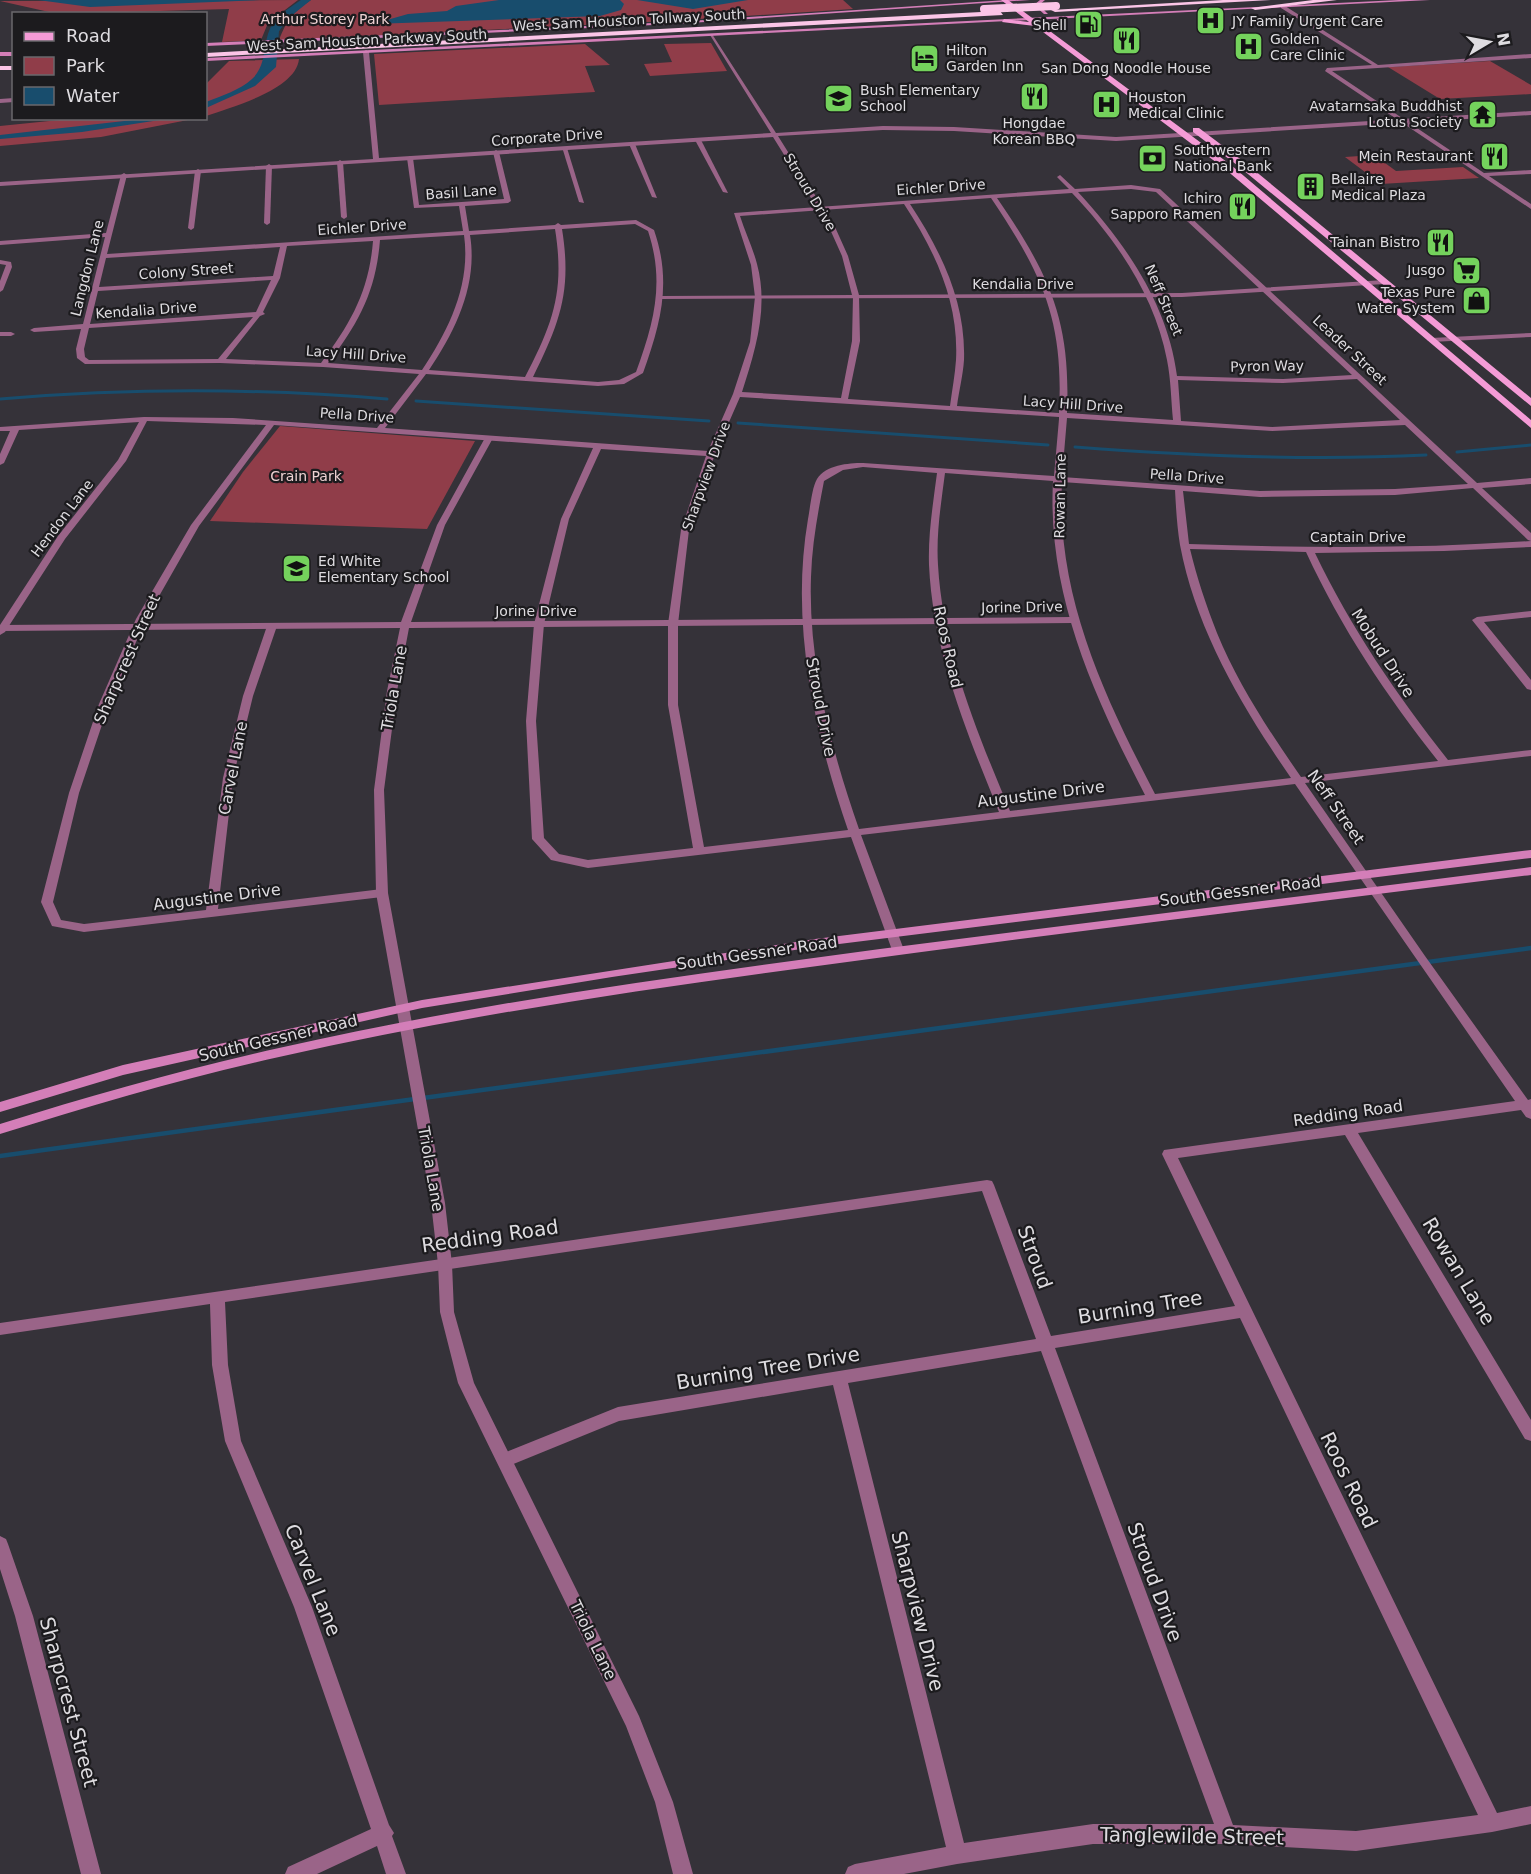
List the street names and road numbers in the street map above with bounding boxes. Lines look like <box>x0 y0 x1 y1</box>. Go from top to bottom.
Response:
street label: West Sam Houston Tollway South <box>512 6 746 34</box>
street label: West Sam Houston Parkway South <box>246 26 488 54</box>
street label: Corporate Drive <box>491 125 603 149</box>
street label: Stroud Drive <box>780 150 840 234</box>
street label: Eichler Drive <box>896 176 986 198</box>
street label: Basil Lane <box>425 182 497 202</box>
street label: Eichler Drive <box>317 216 407 238</box>
street label: Langdon Lane <box>67 218 107 318</box>
street label: Colony Street <box>138 260 234 282</box>
street label: Neff Street <box>1142 262 1186 338</box>
street label: Kendalia Drive <box>972 276 1074 292</box>
street label: Kendalia Drive <box>95 298 197 322</box>
street label: Leader Street <box>1310 312 1391 389</box>
street label: Lacy Hill Drive <box>305 343 407 365</box>
street label: Pyron Way <box>1230 357 1304 375</box>
street label: Lacy Hill Drive <box>1022 393 1124 415</box>
street label: Pella Drive <box>319 404 395 426</box>
street label: Sharpview Drive <box>679 419 733 533</box>
street label: Rowan Lane <box>1051 453 1069 539</box>
street label: Pella Drive <box>1149 465 1225 487</box>
street label: Hendon Lane <box>28 476 96 560</box>
street label: Captain Drive <box>1310 529 1406 545</box>
street label: Sharpcrest Street <box>90 591 164 727</box>
street label: Jorine Drive <box>980 598 1063 616</box>
street label: Jorine Drive <box>494 603 577 619</box>
street label: Roos Road <box>929 604 967 690</box>
street label: Mobud Drive <box>1347 605 1419 701</box>
street label: Triola Lane <box>377 644 411 733</box>
street label: Stroud Drive <box>802 656 840 758</box>
street label: Carvel Lane <box>215 720 251 816</box>
street label: Neff Street <box>1303 766 1369 848</box>
street label: Augustine Drive <box>976 777 1106 811</box>
street label: South Gessner Road <box>1158 872 1322 910</box>
street label: Augustine Drive <box>152 880 282 914</box>
street label: South Gessner Road <box>675 932 839 974</box>
street label: South Gessner Road <box>197 1010 359 1066</box>
street label: Redding Road <box>1292 1096 1404 1130</box>
street label: Triola Lane <box>414 1124 448 1213</box>
street label: Rowan Lane <box>1417 1213 1501 1329</box>
street label: Redding Road <box>420 1215 560 1257</box>
street label: Stroud <box>1012 1222 1058 1292</box>
street label: Burning Tree <box>1076 1285 1204 1329</box>
street label: Burning Tree Drive <box>674 1342 862 1394</box>
street label: Roos Road <box>1315 1428 1383 1532</box>
street label: Stroud Drive <box>1122 1519 1188 1645</box>
street label: Carvel Lane <box>280 1520 346 1640</box>
street label: Sharpview Drive <box>886 1528 950 1694</box>
street label: Triola Lane <box>565 1596 620 1683</box>
street label: Sharpcrest Street <box>35 1614 103 1790</box>
street label: Tanglewilde Street <box>1099 1822 1284 1850</box>

